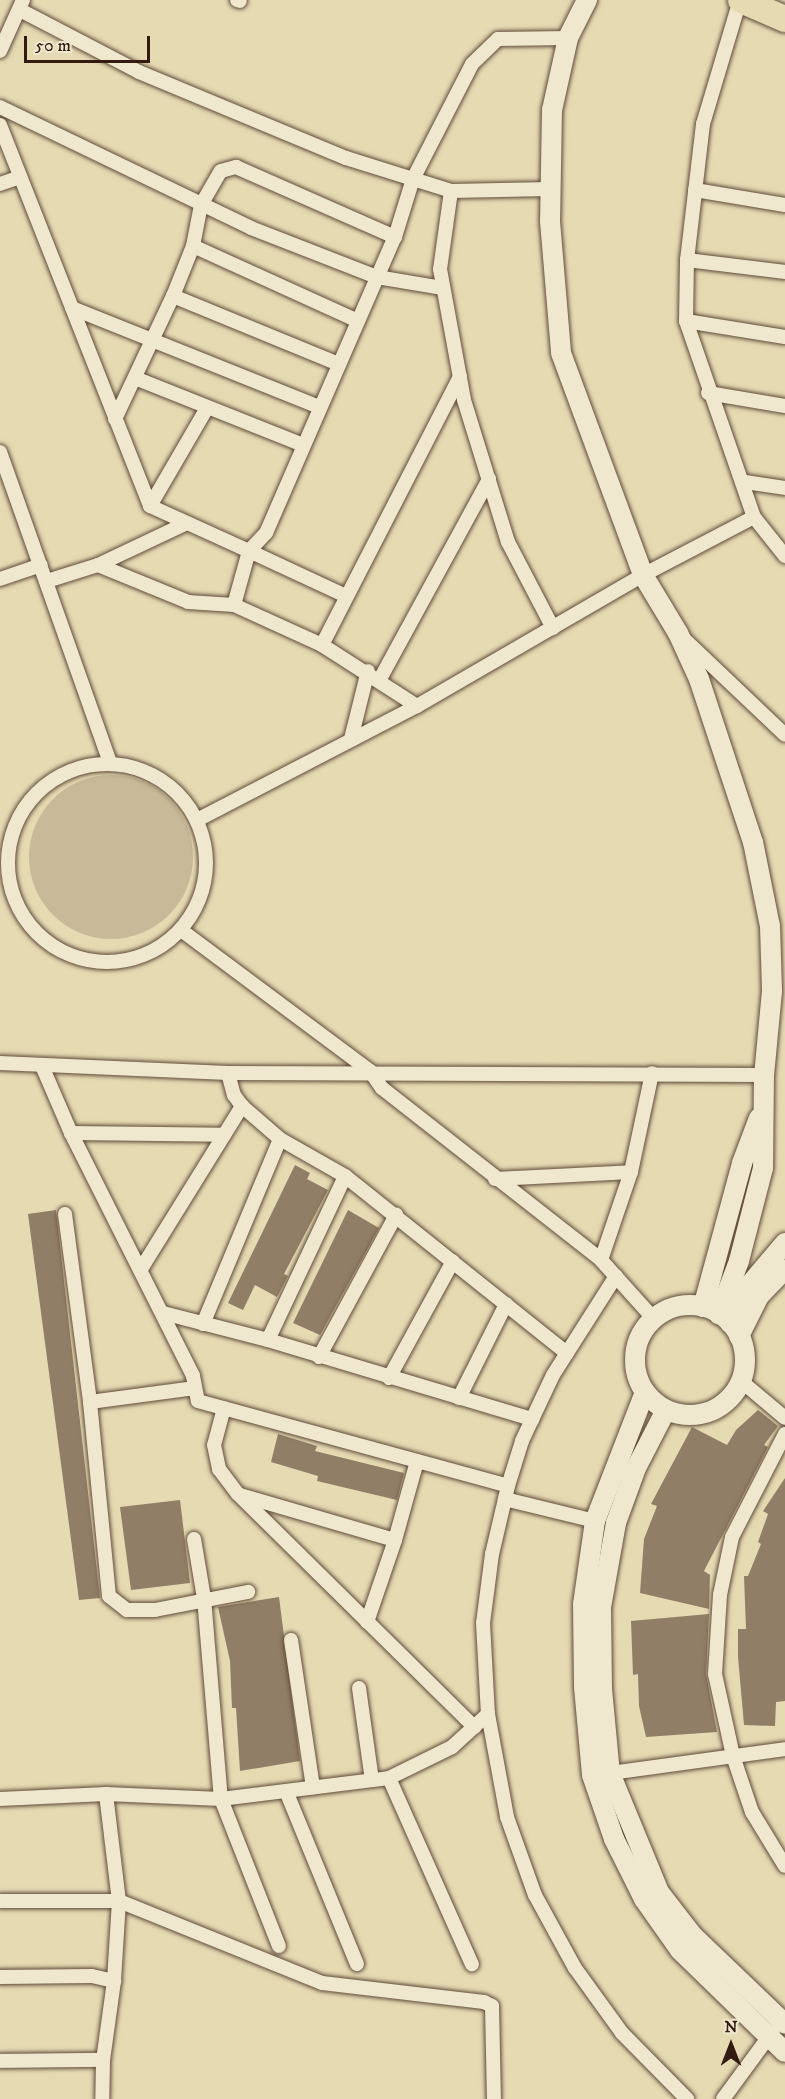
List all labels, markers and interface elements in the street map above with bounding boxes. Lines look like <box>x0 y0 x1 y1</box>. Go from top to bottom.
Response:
scale bar <box>27 24 153 62</box>
text: 50 m <box>35 35 71 57</box>
north arrow <box>701 2015 761 2075</box>
text: N <box>724 2017 738 2037</box>

